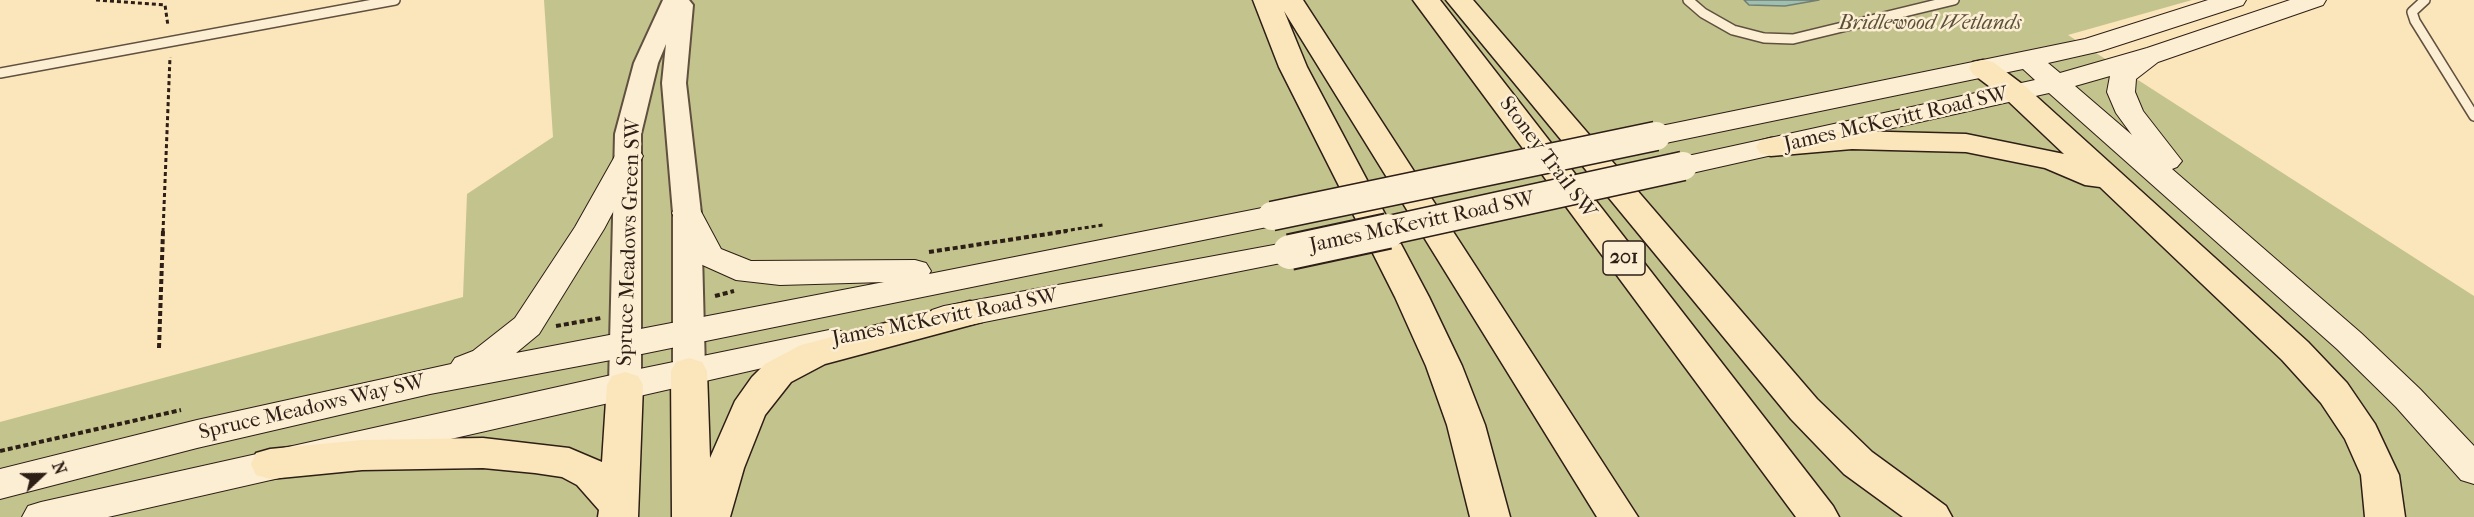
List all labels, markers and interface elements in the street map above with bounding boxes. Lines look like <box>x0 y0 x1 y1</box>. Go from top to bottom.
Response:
park label: Bridlewood Wetlands <box>1839 11 2021 37</box>
street label: James McKevitt Road SW <box>1782 82 2010 158</box>
street label: Stoney Trail SW <box>1493 92 1601 224</box>
street label: Spruce Meadows Green SW <box>613 117 647 367</box>
street label: James McKevitt Road SW <box>1307 187 1537 259</box>
road number: 201 <box>1603 241 1645 275</box>
street label: James McKevitt Road SW <box>830 284 1060 352</box>
street label: Spruce Meadows Way SW <box>196 370 428 446</box>
north arrow <box>12 445 72 505</box>
text: N <box>48 459 70 477</box>

